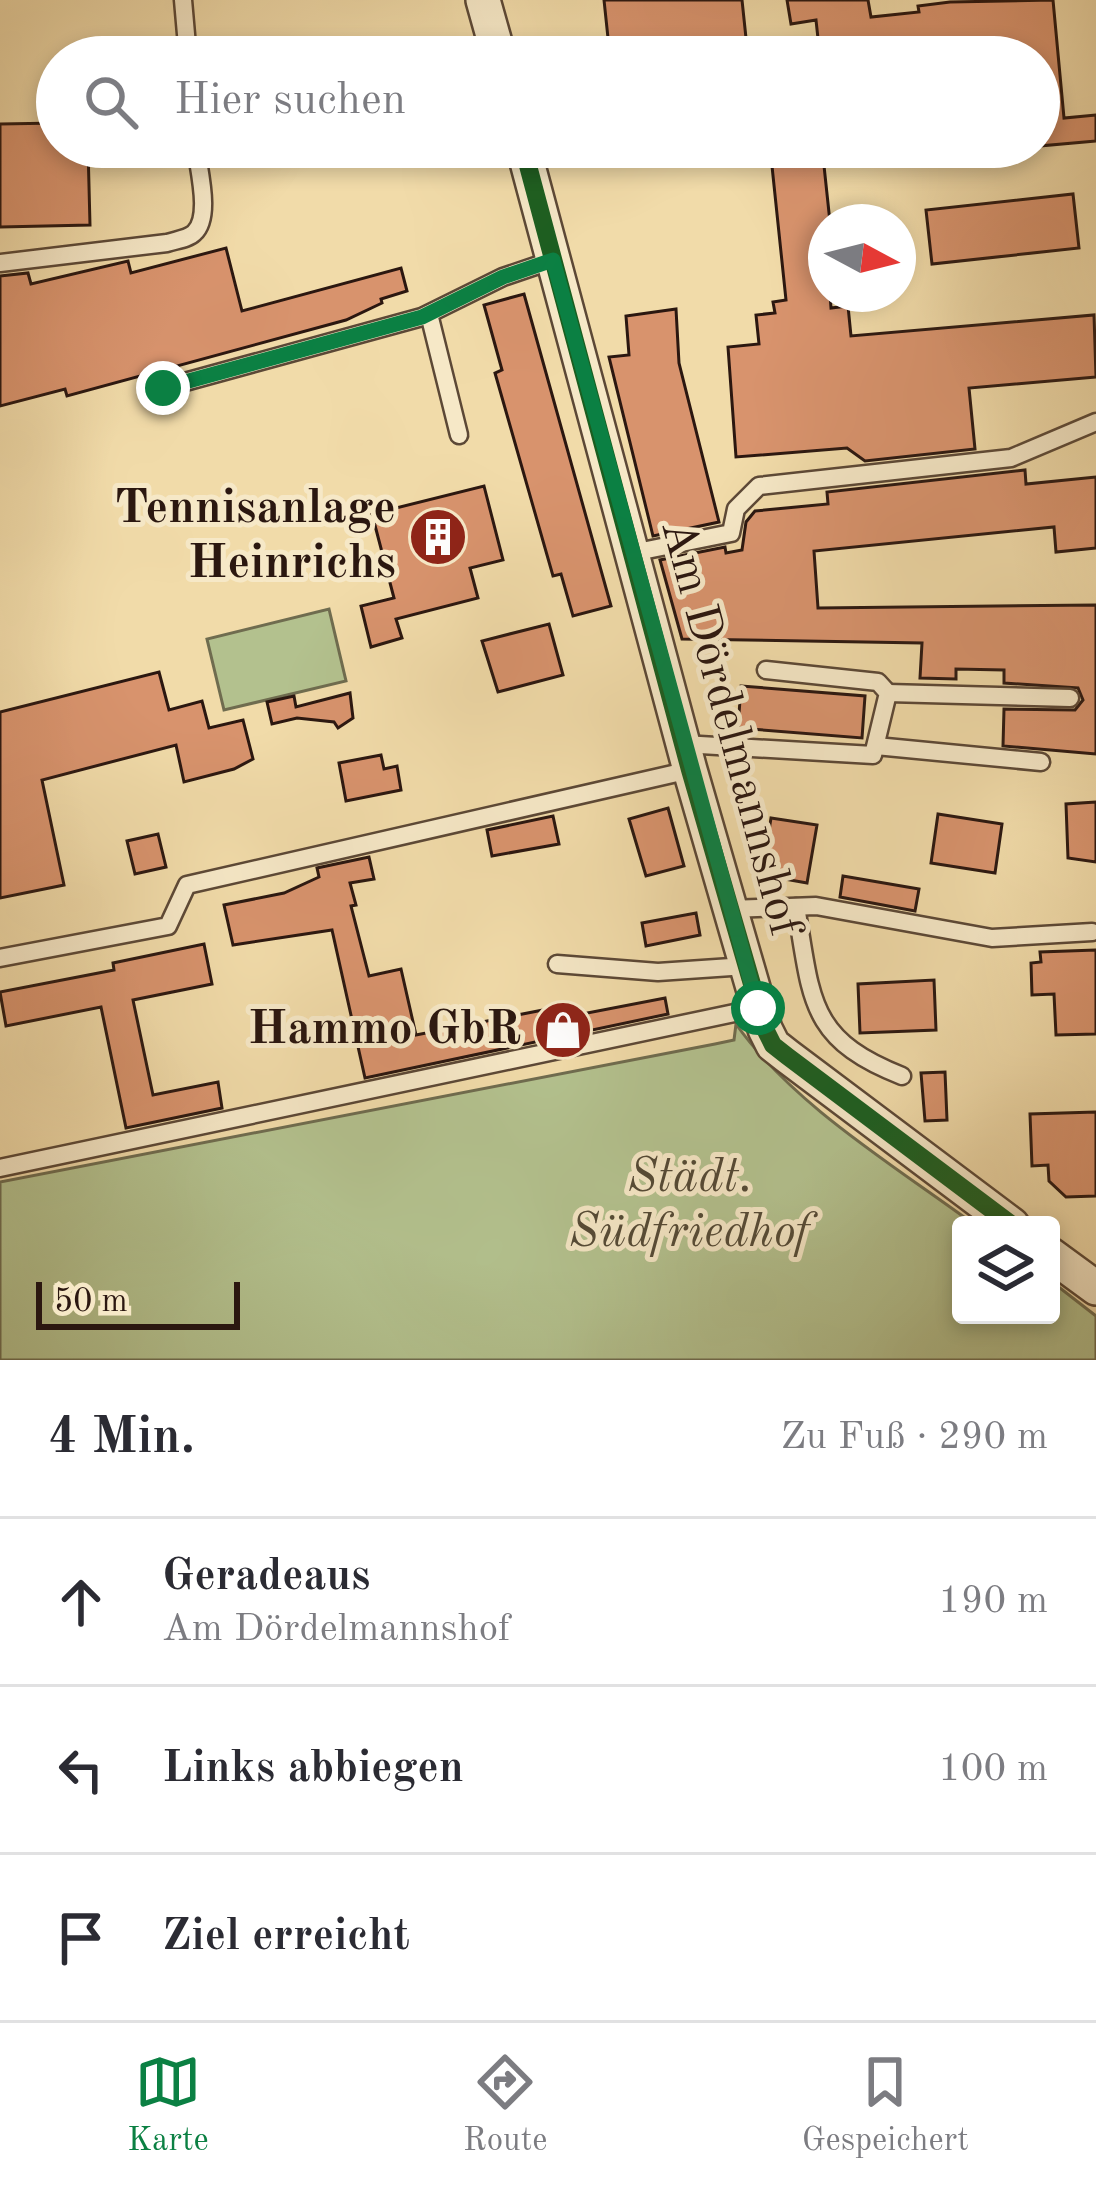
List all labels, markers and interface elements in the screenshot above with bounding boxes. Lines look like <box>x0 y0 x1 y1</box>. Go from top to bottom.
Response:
search box <box>36 36 1060 168</box>
icon: search <box>78 69 144 135</box>
text: Hier suchen <box>174 79 406 124</box>
north arrow <box>808 204 916 312</box>
route end <box>136 361 190 415</box>
place label: Tennisanlage Heinrichs <box>114 485 396 588</box>
building icon: Tennisanlage Heinrichs <box>407 506 469 568</box>
street label: Am Dördelmannshof <box>651 514 809 944</box>
route start <box>731 981 785 1035</box>
shop icon: Hammo GbR <box>532 999 594 1061</box>
place label: Hammo GbR <box>248 1006 521 1054</box>
park label: Städt. Südfriedhof <box>569 1154 819 1257</box>
map controls <box>952 1216 1060 1324</box>
button: layers <box>952 1216 1060 1324</box>
scale bar <box>36 1276 240 1329</box>
text: 50 m <box>54 1286 128 1319</box>
text: 4 Min. <box>48 1413 195 1464</box>
text: Zu Fuß · 290 m <box>781 1418 1048 1457</box>
text: Geradeaus <box>162 1555 370 1600</box>
icon: ahead <box>48 1569 114 1635</box>
text: 190 m <box>938 1582 1048 1621</box>
text: Am Dördelmannshof <box>162 1610 511 1649</box>
icon: left <box>48 1737 114 1803</box>
text: Links abbiegen <box>162 1747 464 1792</box>
text: 100 m <box>938 1750 1048 1789</box>
icon: arrive <box>48 1905 114 1971</box>
text: Ziel erreicht <box>162 1915 410 1960</box>
tab: Karte <box>127 2049 209 2162</box>
tab: Route <box>463 2049 547 2162</box>
tab: Gespeichert <box>802 2049 969 2162</box>

